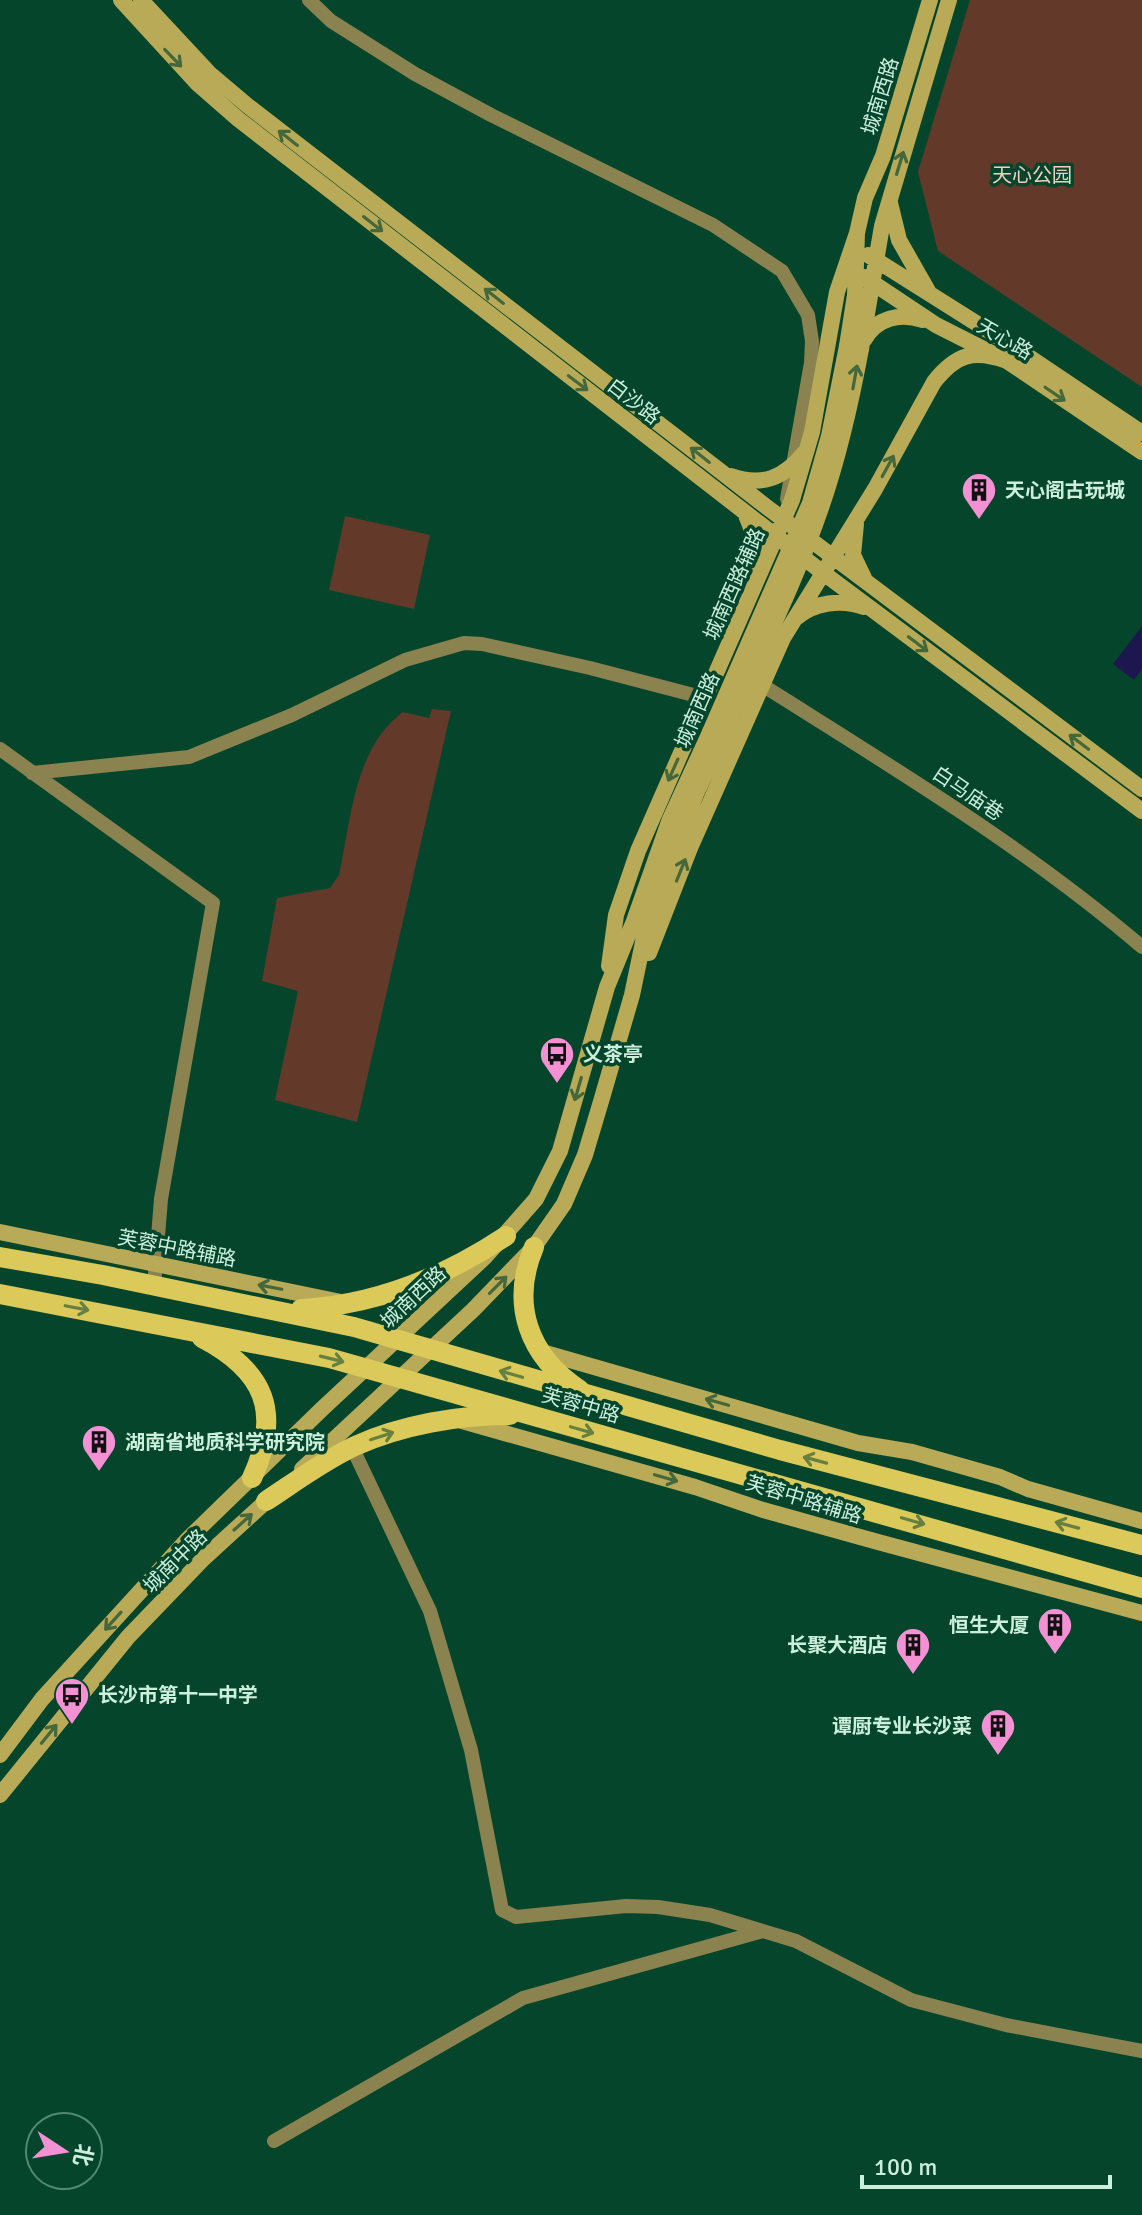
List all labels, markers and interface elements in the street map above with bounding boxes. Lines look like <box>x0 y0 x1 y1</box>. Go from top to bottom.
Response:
one-way arrow <box>163 48 182 67</box>
street label: 城南西路 <box>857 54 904 138</box>
one-way arrow <box>278 129 299 146</box>
one-way arrow <box>894 151 908 176</box>
park label: 天心公园 <box>992 163 1072 188</box>
one-way arrow <box>362 216 383 233</box>
one-way arrow <box>484 288 505 305</box>
street label: 天心路 <box>973 314 1037 365</box>
one-way arrow <box>849 365 864 390</box>
street label: 白沙路 <box>602 373 665 430</box>
one-way arrow <box>567 375 589 392</box>
one-way arrow <box>1044 386 1066 402</box>
one-way arrow <box>690 447 711 464</box>
one-way arrow <box>880 455 896 478</box>
building icon: 天心阁古玩城 <box>960 471 998 521</box>
place label: 天心阁古玩城 <box>1005 478 1125 503</box>
street label: 城南西路辅路 <box>699 524 770 644</box>
one-way arrow <box>907 635 928 652</box>
street label: 城南西路 <box>670 669 725 752</box>
one-way arrow <box>1069 734 1091 750</box>
one-way arrow <box>665 758 680 782</box>
street label: 白马庙巷 <box>928 761 1008 826</box>
one-way arrow <box>675 858 689 883</box>
bus stop icon: 义茶亭 <box>538 1035 576 1085</box>
place label: 义茶亭 <box>583 1042 643 1067</box>
one-way arrow <box>569 1075 584 1101</box>
street label: 芙蓉中路辅路 <box>116 1225 238 1272</box>
street label: 城南西路 <box>376 1261 451 1334</box>
one-way arrow <box>488 1276 507 1295</box>
one-way arrow <box>258 1279 283 1294</box>
one-way arrow <box>63 1302 89 1317</box>
one-way arrow <box>318 1352 344 1367</box>
one-way arrow <box>498 1366 524 1381</box>
street label: 芙蓉中路 <box>539 1382 623 1429</box>
one-way arrow <box>705 1393 731 1408</box>
building icon: 湖南省地质科学研究院 <box>80 1423 118 1473</box>
one-way arrow <box>568 1423 594 1438</box>
one-way arrow <box>370 1427 395 1442</box>
place label: 湖南省地质科学研究院 <box>125 1430 325 1455</box>
one-way arrow <box>803 1451 829 1466</box>
street label: 芙蓉中路辅路 <box>743 1470 865 1529</box>
one-way arrow <box>652 1472 678 1487</box>
one-way arrow <box>233 1512 253 1531</box>
one-way arrow <box>900 1515 926 1530</box>
one-way arrow <box>1054 1516 1080 1531</box>
street label: 城南中路 <box>138 1524 212 1598</box>
building icon: 恒生大厦 <box>1036 1606 1074 1656</box>
one-way arrow <box>104 1611 122 1631</box>
place label: 恒生大厦 <box>949 1613 1029 1638</box>
building icon: 长聚大酒店 <box>894 1626 932 1676</box>
place label: 长聚大酒店 <box>787 1633 887 1658</box>
bus stop icon: 长沙市第十一中学 <box>53 1676 91 1726</box>
place label: 长沙市第十一中学 <box>98 1683 258 1708</box>
building icon: 谭厨专业长沙菜 <box>979 1707 1017 1757</box>
place label: 谭厨专业长沙菜 <box>832 1714 972 1739</box>
one-way arrow <box>40 1724 58 1745</box>
north arrow <box>24 2111 104 2191</box>
scale bar <box>862 2139 1110 2189</box>
text: 北 <box>68 2141 99 2169</box>
text: 100 m <box>874 2152 937 2182</box>

